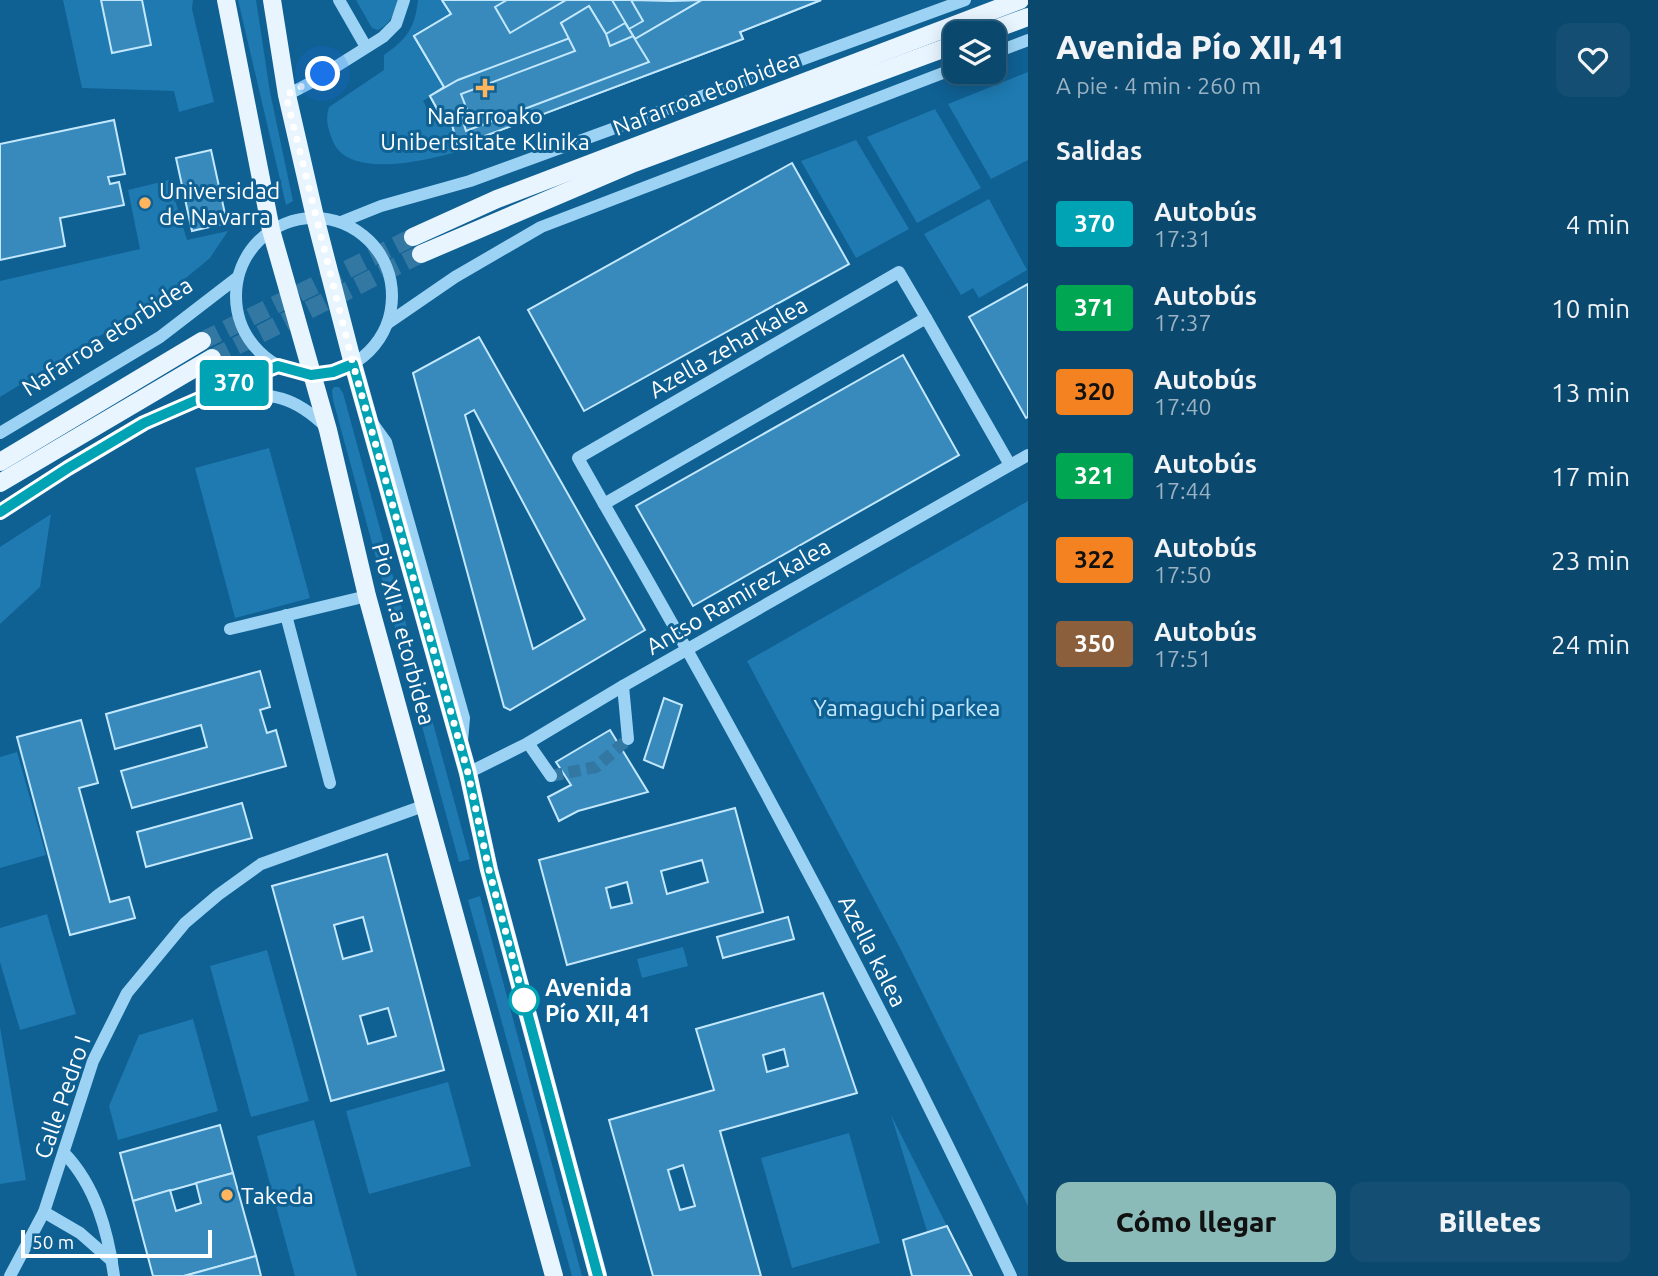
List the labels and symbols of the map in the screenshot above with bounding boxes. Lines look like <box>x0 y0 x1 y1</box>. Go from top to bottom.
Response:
street label: Nafarroa etorbidea <box>609 46 803 140</box>
your location <box>305 56 340 91</box>
marker: Nafarroako Unibertsitate Klinika <box>475 78 495 98</box>
place label: Nafarroako Unibertsitate Klinika <box>380 103 590 154</box>
place label: Universidad de Navarra <box>159 178 280 229</box>
marker: Universidad de Navarra <box>137 195 153 211</box>
street label: Nafarroa etorbidea <box>17 272 197 400</box>
street label: Azella zeharkalea <box>645 292 811 402</box>
line badge: 370 <box>194 360 274 406</box>
street label: Antso Ramirez kalea <box>641 533 835 659</box>
street label: Pio XII.a etorbidea <box>368 540 440 728</box>
park label: Yamaguchi parkea <box>814 695 1000 720</box>
street label: Azella kalea <box>834 891 912 1011</box>
place label: Avenida Pío XII, 41 <box>545 975 651 1027</box>
marker: Avenida Pío XII, 41 <box>509 985 539 1015</box>
street label: Calle Pedro I <box>29 1032 95 1162</box>
place label: Takeda <box>241 1183 314 1208</box>
marker: Takeda <box>219 1187 235 1203</box>
scale bar <box>21 1227 212 1259</box>

